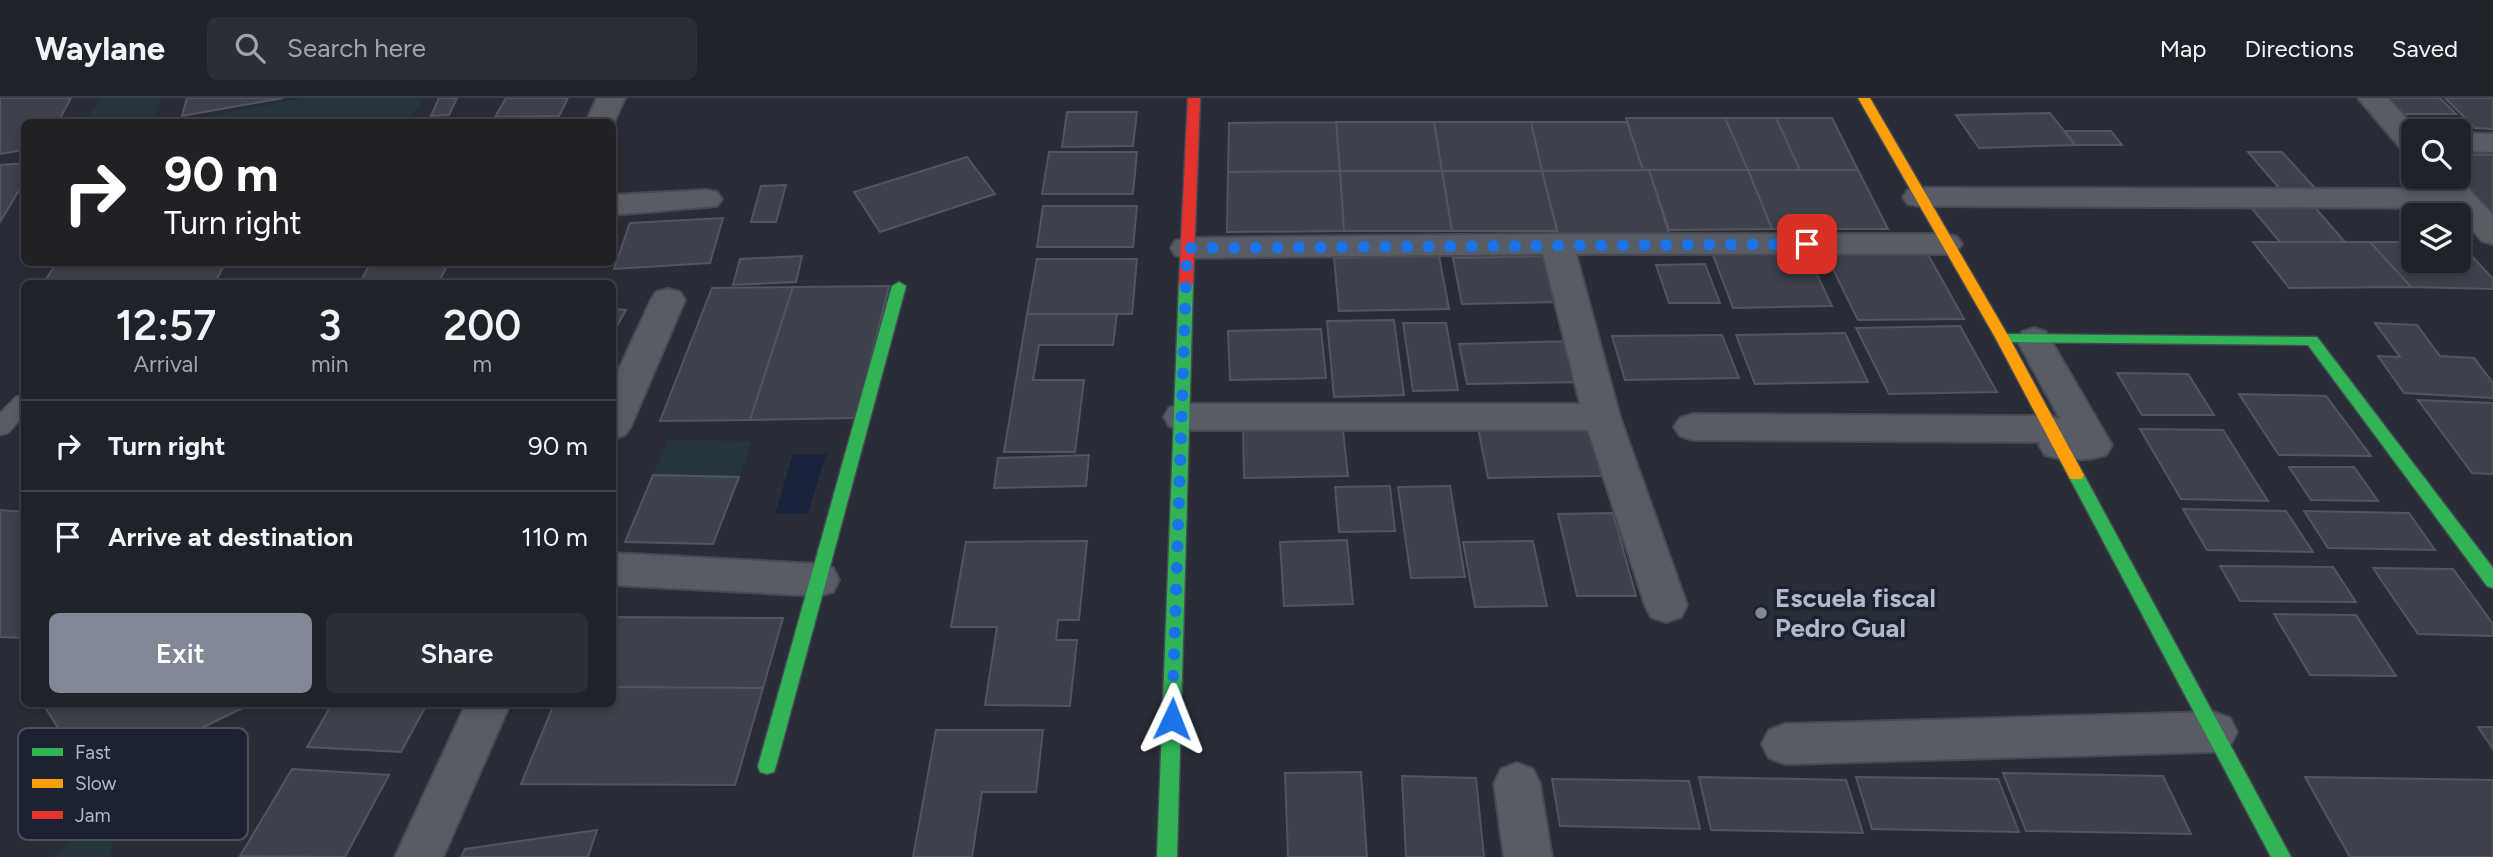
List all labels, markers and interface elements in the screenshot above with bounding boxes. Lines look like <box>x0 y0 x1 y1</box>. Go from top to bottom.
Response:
search box <box>207 17 697 80</box>
text: Waylane <box>35 29 165 68</box>
icon: search <box>231 29 269 67</box>
text: Search here <box>287 32 426 64</box>
text: Map <box>2160 34 2206 63</box>
text: Directions <box>2244 34 2354 63</box>
text: Saved <box>2392 34 2458 63</box>
map controls <box>2401 119 2471 273</box>
button: search <box>2401 119 2471 189</box>
text: 90 m <box>164 144 279 203</box>
icon: right <box>49 147 140 238</box>
button: layers <box>2401 203 2471 273</box>
text: Turn right <box>164 204 302 242</box>
pin <box>1777 214 1837 274</box>
icon: arrive <box>1788 225 1826 263</box>
text: 12:57 <box>116 300 216 351</box>
text: 3 <box>318 300 341 351</box>
text: 200 <box>443 300 521 351</box>
text: Arrival <box>133 350 198 378</box>
text: min <box>311 350 349 378</box>
text: m <box>473 350 492 378</box>
icon: right <box>49 427 87 465</box>
text: Turn right <box>108 430 225 462</box>
text: 90 m <box>528 430 588 462</box>
icon: arrive <box>49 518 87 556</box>
text: Arrive at destination <box>108 521 353 553</box>
text: 110 m <box>521 521 588 553</box>
place label: Escuela fiscal Pedro Gual <box>1775 582 1936 644</box>
marker: Escuela fiscal Pedro Gual <box>1753 605 1769 621</box>
button: Exit <box>49 613 312 693</box>
button: Share <box>326 613 588 693</box>
position arrow <box>1135 682 1209 756</box>
legend <box>18 728 248 840</box>
text: Fast <box>75 741 111 764</box>
text: Slow <box>75 772 117 795</box>
text: Jam <box>75 804 111 827</box>

